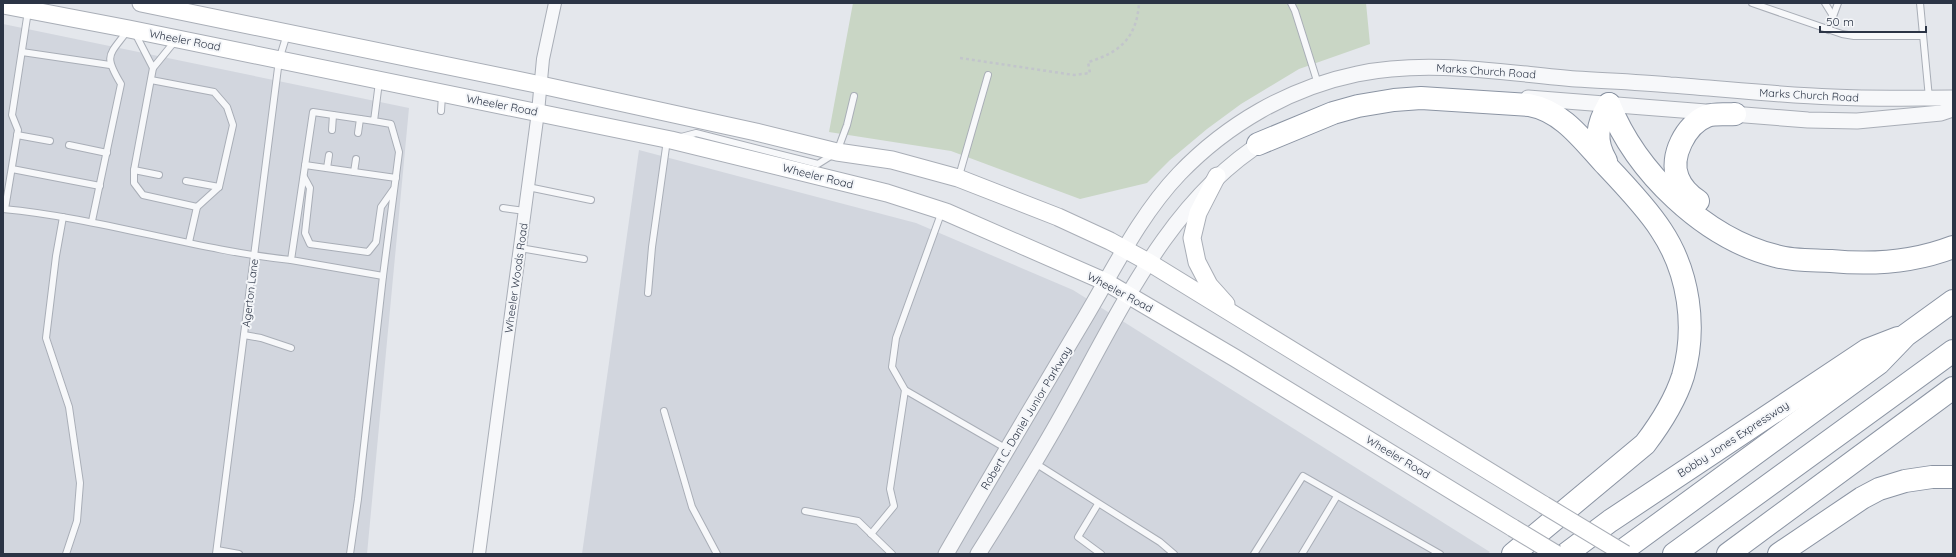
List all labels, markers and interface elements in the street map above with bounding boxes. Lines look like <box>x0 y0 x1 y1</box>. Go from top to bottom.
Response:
scale bar <box>1820 8 1926 34</box>
text: 50 m <box>1826 14 1854 29</box>
street label: Wheeler Road <box>148 26 222 54</box>
street label: Marks Church Road <box>1436 61 1536 81</box>
street label: Marks Church Road <box>1759 85 1859 105</box>
street label: Wheeler Road <box>465 91 539 119</box>
street label: Wheeler Road <box>781 160 855 192</box>
street label: Wheeler Woods Road <box>501 222 531 334</box>
street label: Agerton Lane <box>239 258 261 328</box>
street label: Wheeler Road <box>1085 269 1155 315</box>
street label: Robert C. Daniel Junior Parkway <box>978 344 1074 492</box>
street label: Bobby Jones Expressway <box>1675 398 1791 480</box>
street label: Wheeler Road <box>1363 432 1433 482</box>

